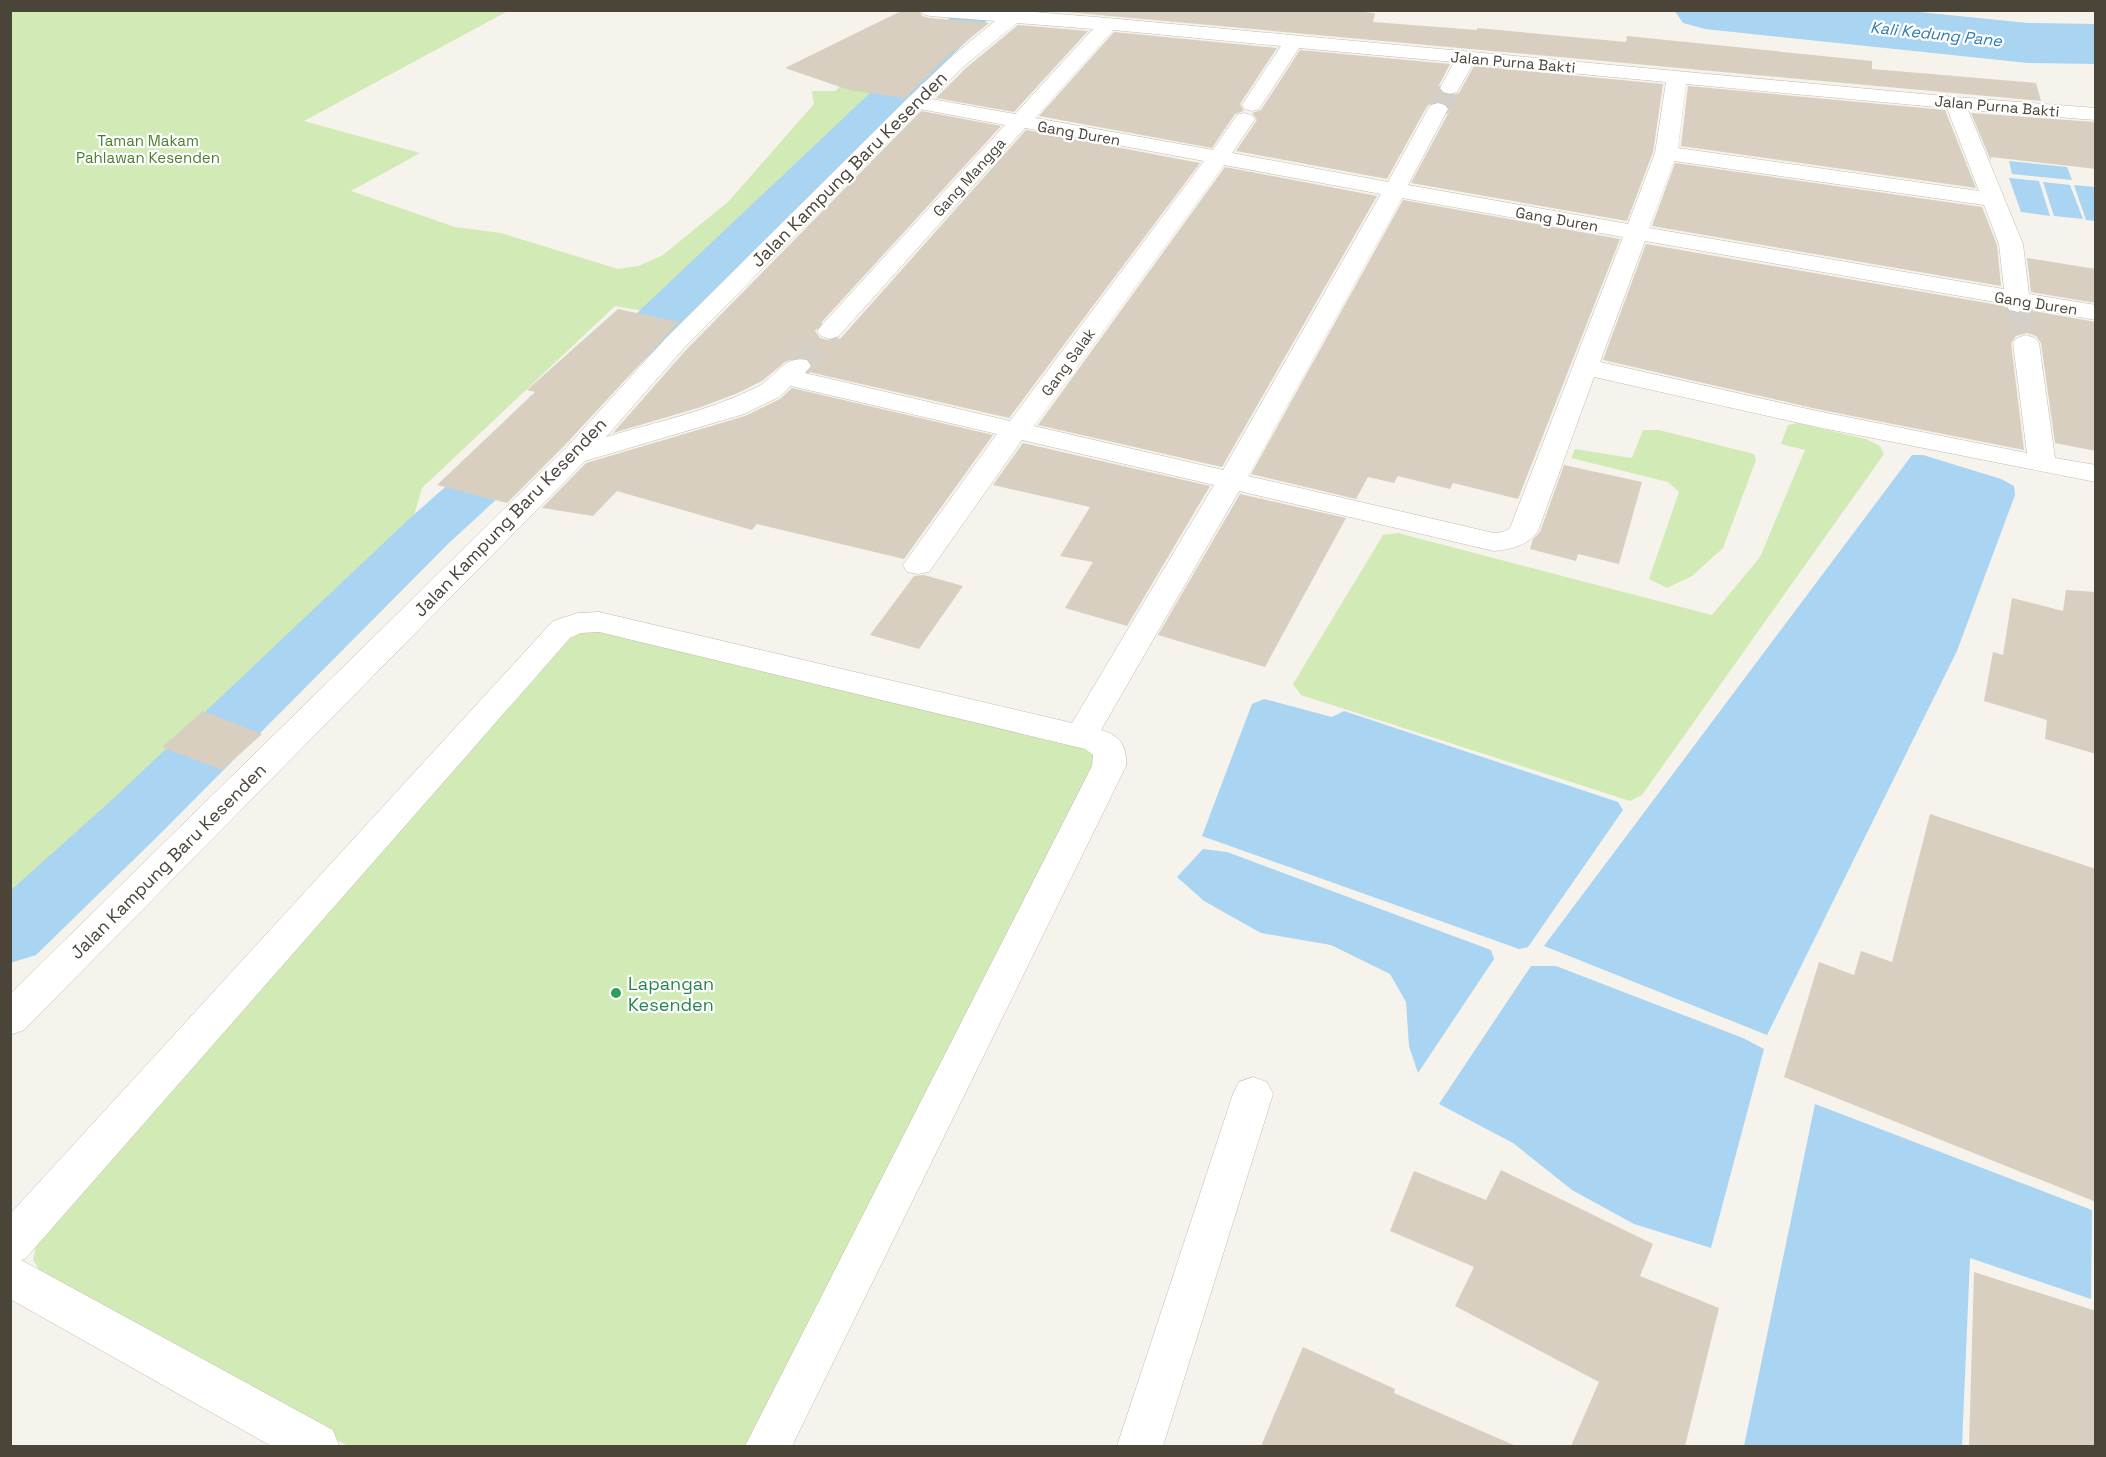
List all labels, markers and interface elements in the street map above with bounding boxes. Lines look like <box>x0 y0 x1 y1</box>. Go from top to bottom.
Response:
water label: Kali Kedung Pane <box>1869 17 2003 51</box>
street label: Jalan Purna Bakti <box>1450 47 1576 77</box>
street label: Jalan Kampung Baru Kesenden <box>746 66 952 272</box>
street label: Jalan Purna Bakti <box>1934 91 2060 121</box>
street label: Gang Duren <box>1036 116 1122 150</box>
park label: Taman Makam Pahlawan Kesenden <box>76 131 220 167</box>
street label: Gang Mangga <box>929 133 1010 220</box>
street label: Gang Duren <box>1514 202 1600 236</box>
street label: Gang Duren <box>1993 287 2079 319</box>
street label: Gang Salak <box>1037 324 1099 400</box>
street label: Jalan Kampung Baru Kesenden <box>409 413 611 621</box>
street label: Jalan Kampung Baru Kesenden <box>65 758 271 964</box>
place label: Lapangan Kesenden <box>628 972 714 1016</box>
marker: Lapangan Kesenden <box>609 986 623 1000</box>

